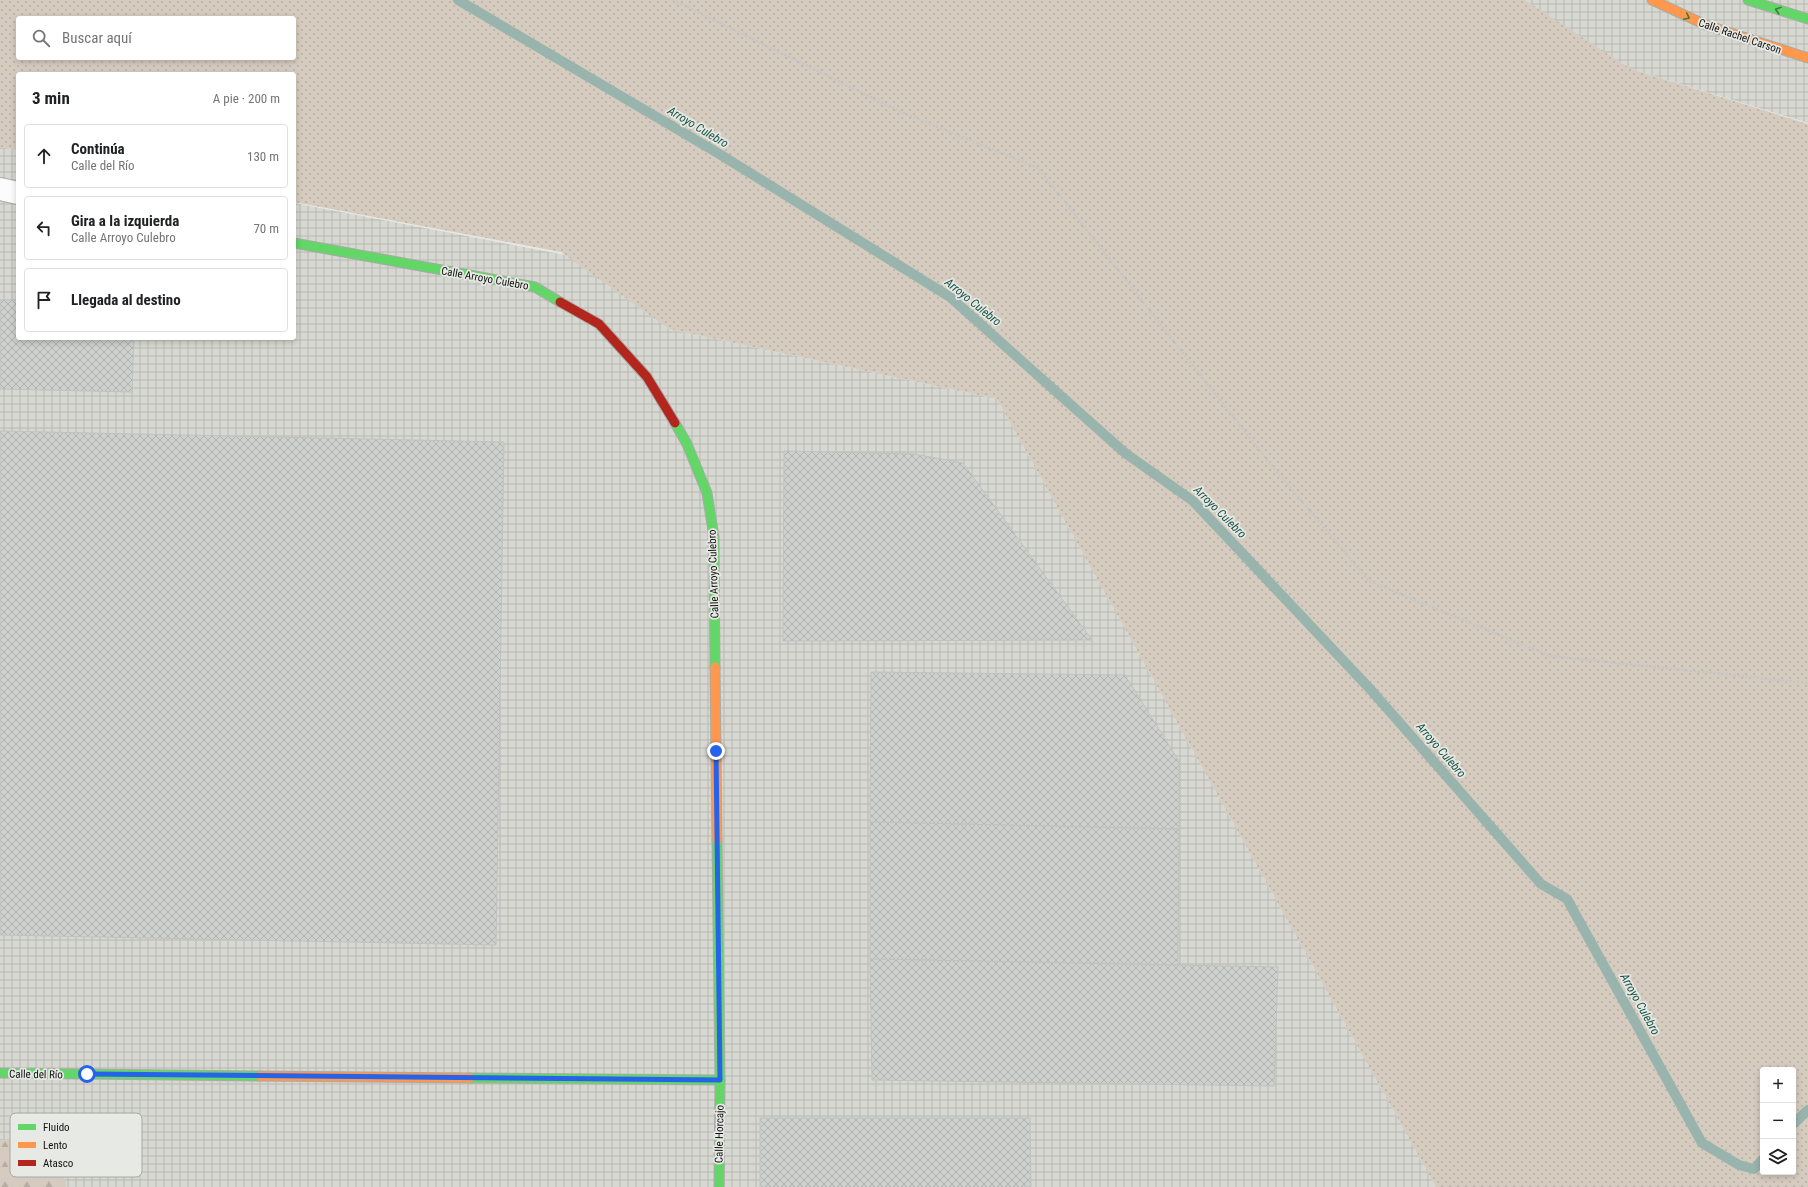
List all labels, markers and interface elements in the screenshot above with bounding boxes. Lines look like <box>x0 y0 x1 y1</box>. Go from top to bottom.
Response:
one-way arrow <box>1775 6 1782 14</box>
one-way arrow <box>1683 12 1691 20</box>
search box <box>16 16 296 60</box>
street label: Calle Rachel Carson <box>1697 16 1783 57</box>
icon: search <box>30 27 52 49</box>
text: Buscar aquí <box>62 29 132 47</box>
text: 3 min <box>32 88 70 108</box>
text: A pie · 200 m <box>213 91 280 106</box>
water label: Arroyo Culebro <box>664 103 731 151</box>
text: Continúa <box>71 140 125 158</box>
icon: ahead <box>33 145 55 167</box>
text: 130 m <box>247 149 279 164</box>
text: Calle del Río <box>71 158 135 173</box>
text: Gira a la izquierda <box>71 212 179 230</box>
icon: left <box>33 217 55 239</box>
text: 70 m <box>253 221 279 236</box>
text: Calle Arroyo Culebro <box>71 230 176 245</box>
street label: Calle Arroyo Culebro <box>440 264 530 293</box>
water label: Arroyo Culebro <box>941 274 1004 329</box>
icon: arrive <box>33 289 55 311</box>
text: Llegada al destino <box>71 291 181 309</box>
water label: Arroyo Culebro <box>1190 482 1249 541</box>
street label: Calle Arroyo Culebro <box>705 529 722 618</box>
water label: Arroyo Culebro <box>1413 719 1469 780</box>
route end <box>707 742 725 760</box>
water label: Arroyo Culebro <box>1617 970 1663 1037</box>
route start <box>78 1065 96 1083</box>
map controls <box>1760 1067 1796 1175</box>
button: + <box>1760 1067 1796 1103</box>
street label: Calle del Río <box>9 1068 63 1081</box>
button: − <box>1760 1103 1796 1139</box>
street label: Calle Horcajo <box>712 1104 727 1163</box>
legend <box>10 1113 142 1177</box>
text: Fluido <box>43 1121 70 1134</box>
text: Lento <box>43 1139 68 1152</box>
button: layers <box>1760 1139 1796 1175</box>
text: Atasco <box>43 1157 74 1170</box>

